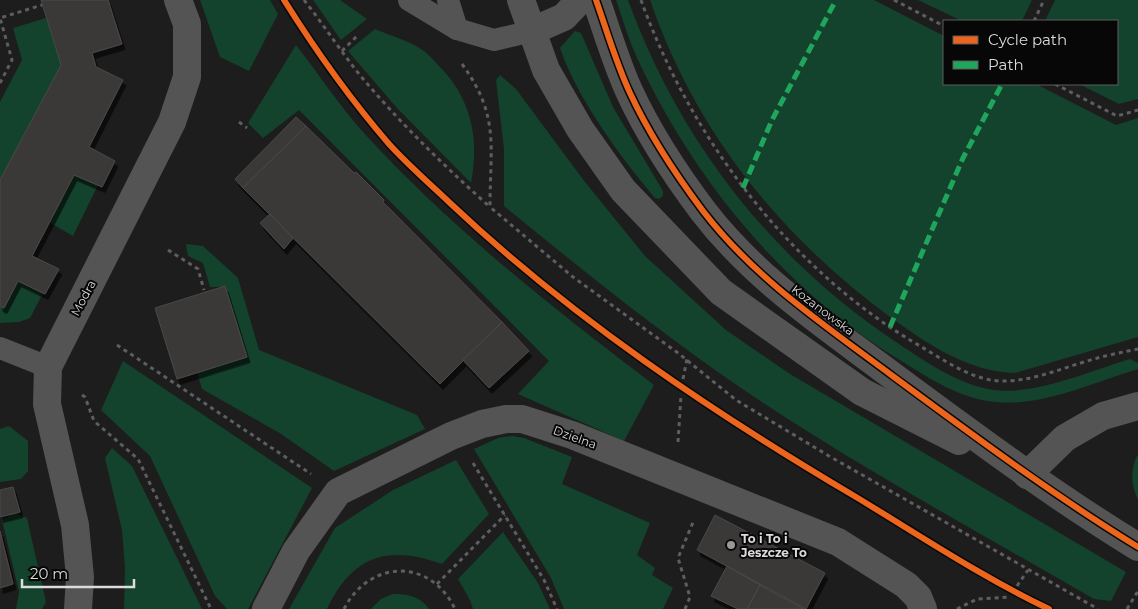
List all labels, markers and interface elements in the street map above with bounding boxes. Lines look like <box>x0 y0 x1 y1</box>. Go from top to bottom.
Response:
legend <box>943 20 1118 85</box>
text: Cycle path <box>988 30 1067 49</box>
text: Path <box>988 55 1024 74</box>
street label: Modra <box>67 277 99 319</box>
street label: Kozanowska <box>789 281 857 339</box>
street label: Dzielna <box>551 422 599 452</box>
place label: To i To i Jeszcze To <box>740 531 807 560</box>
marker: To i To i Jeszcze To <box>725 539 737 551</box>
scale bar <box>22 556 135 588</box>
text: 20 m <box>30 564 68 583</box>

